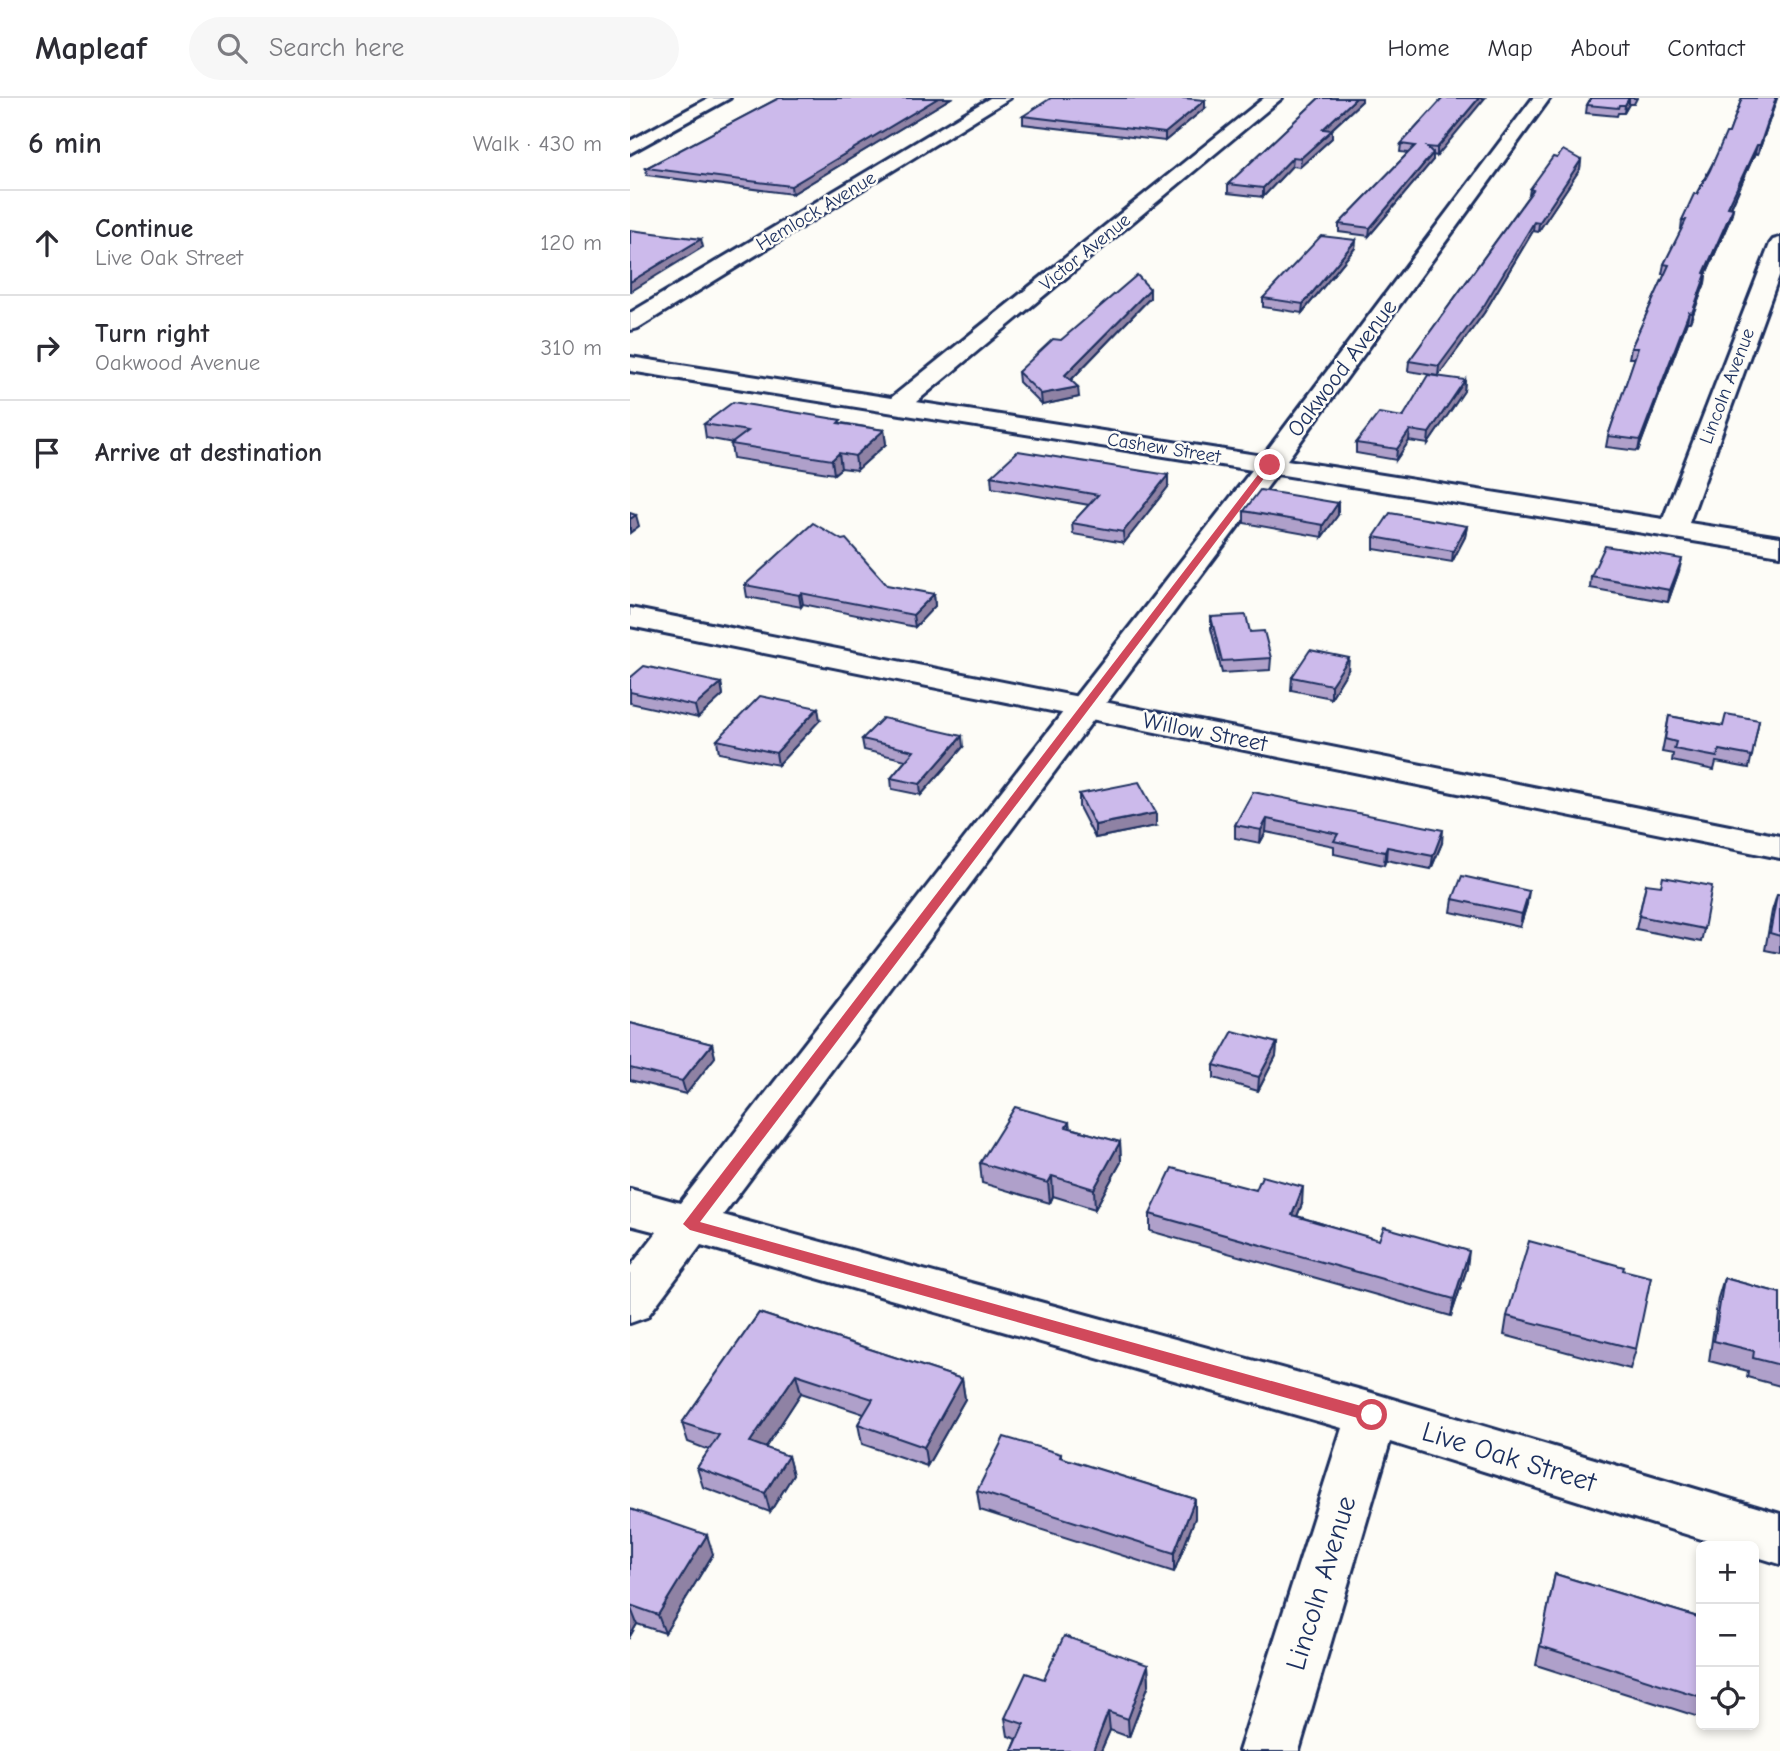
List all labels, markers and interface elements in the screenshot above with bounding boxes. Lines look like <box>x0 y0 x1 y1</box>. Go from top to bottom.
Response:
search box <box>189 17 679 80</box>
text: Mapleaf <box>35 29 147 67</box>
icon: search <box>213 29 251 67</box>
text: Search here <box>269 33 404 63</box>
text: Home <box>1388 34 1449 62</box>
text: Map <box>1487 34 1533 62</box>
text: About <box>1571 34 1629 62</box>
text: Contact <box>1667 34 1745 62</box>
text: 6 min <box>28 126 102 161</box>
text: Walk · 430 m <box>473 130 602 157</box>
street label: Hemlock Avenue <box>752 167 880 255</box>
street label: Victor Avenue <box>1035 209 1135 295</box>
text: Continue <box>95 214 193 244</box>
icon: ahead <box>28 224 66 262</box>
text: 120 m <box>540 229 602 256</box>
text: Live Oak Street <box>95 244 243 271</box>
street label: Oakwood Avenue <box>1281 294 1403 442</box>
text: Turn right <box>95 319 209 349</box>
street label: Lincoln Avenue <box>1695 325 1759 447</box>
icon: right <box>28 329 66 367</box>
text: 310 m <box>541 334 602 361</box>
text: Oakwood Avenue <box>95 349 260 376</box>
street label: Cashew Street <box>1106 428 1223 468</box>
icon: arrive <box>28 434 66 472</box>
text: Arrive at destination <box>95 438 322 468</box>
route end <box>1254 449 1285 480</box>
street label: Willow Street <box>1140 707 1271 758</box>
route start <box>1356 1399 1387 1430</box>
street label: Live Oak Street <box>1418 1415 1601 1499</box>
street label: Lincoln Avenue <box>1279 1492 1363 1674</box>
map controls <box>1696 1541 1759 1730</box>
button: + <box>1696 1541 1759 1604</box>
button: − <box>1696 1604 1759 1667</box>
button: locate <box>1696 1667 1759 1730</box>

